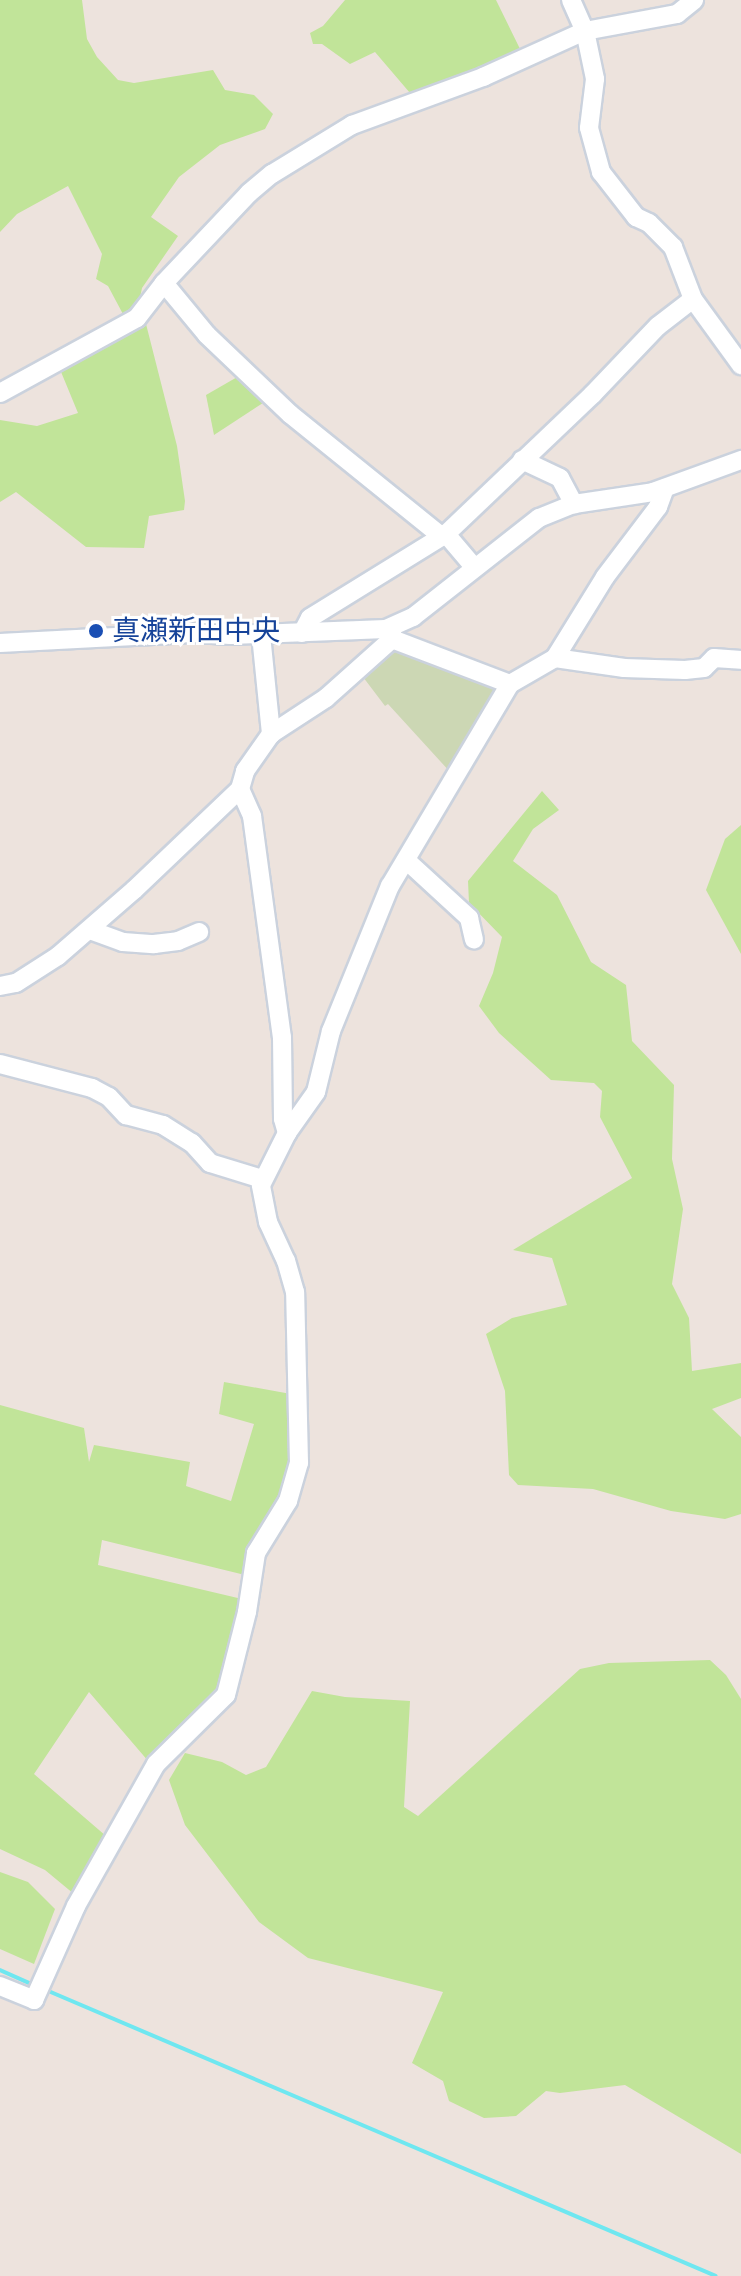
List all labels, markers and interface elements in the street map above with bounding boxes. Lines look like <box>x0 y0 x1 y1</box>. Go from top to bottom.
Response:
place label: 真瀬新田中央 <box>112 614 280 648</box>
marker: 真瀬新田中央 <box>87 622 105 640</box>

